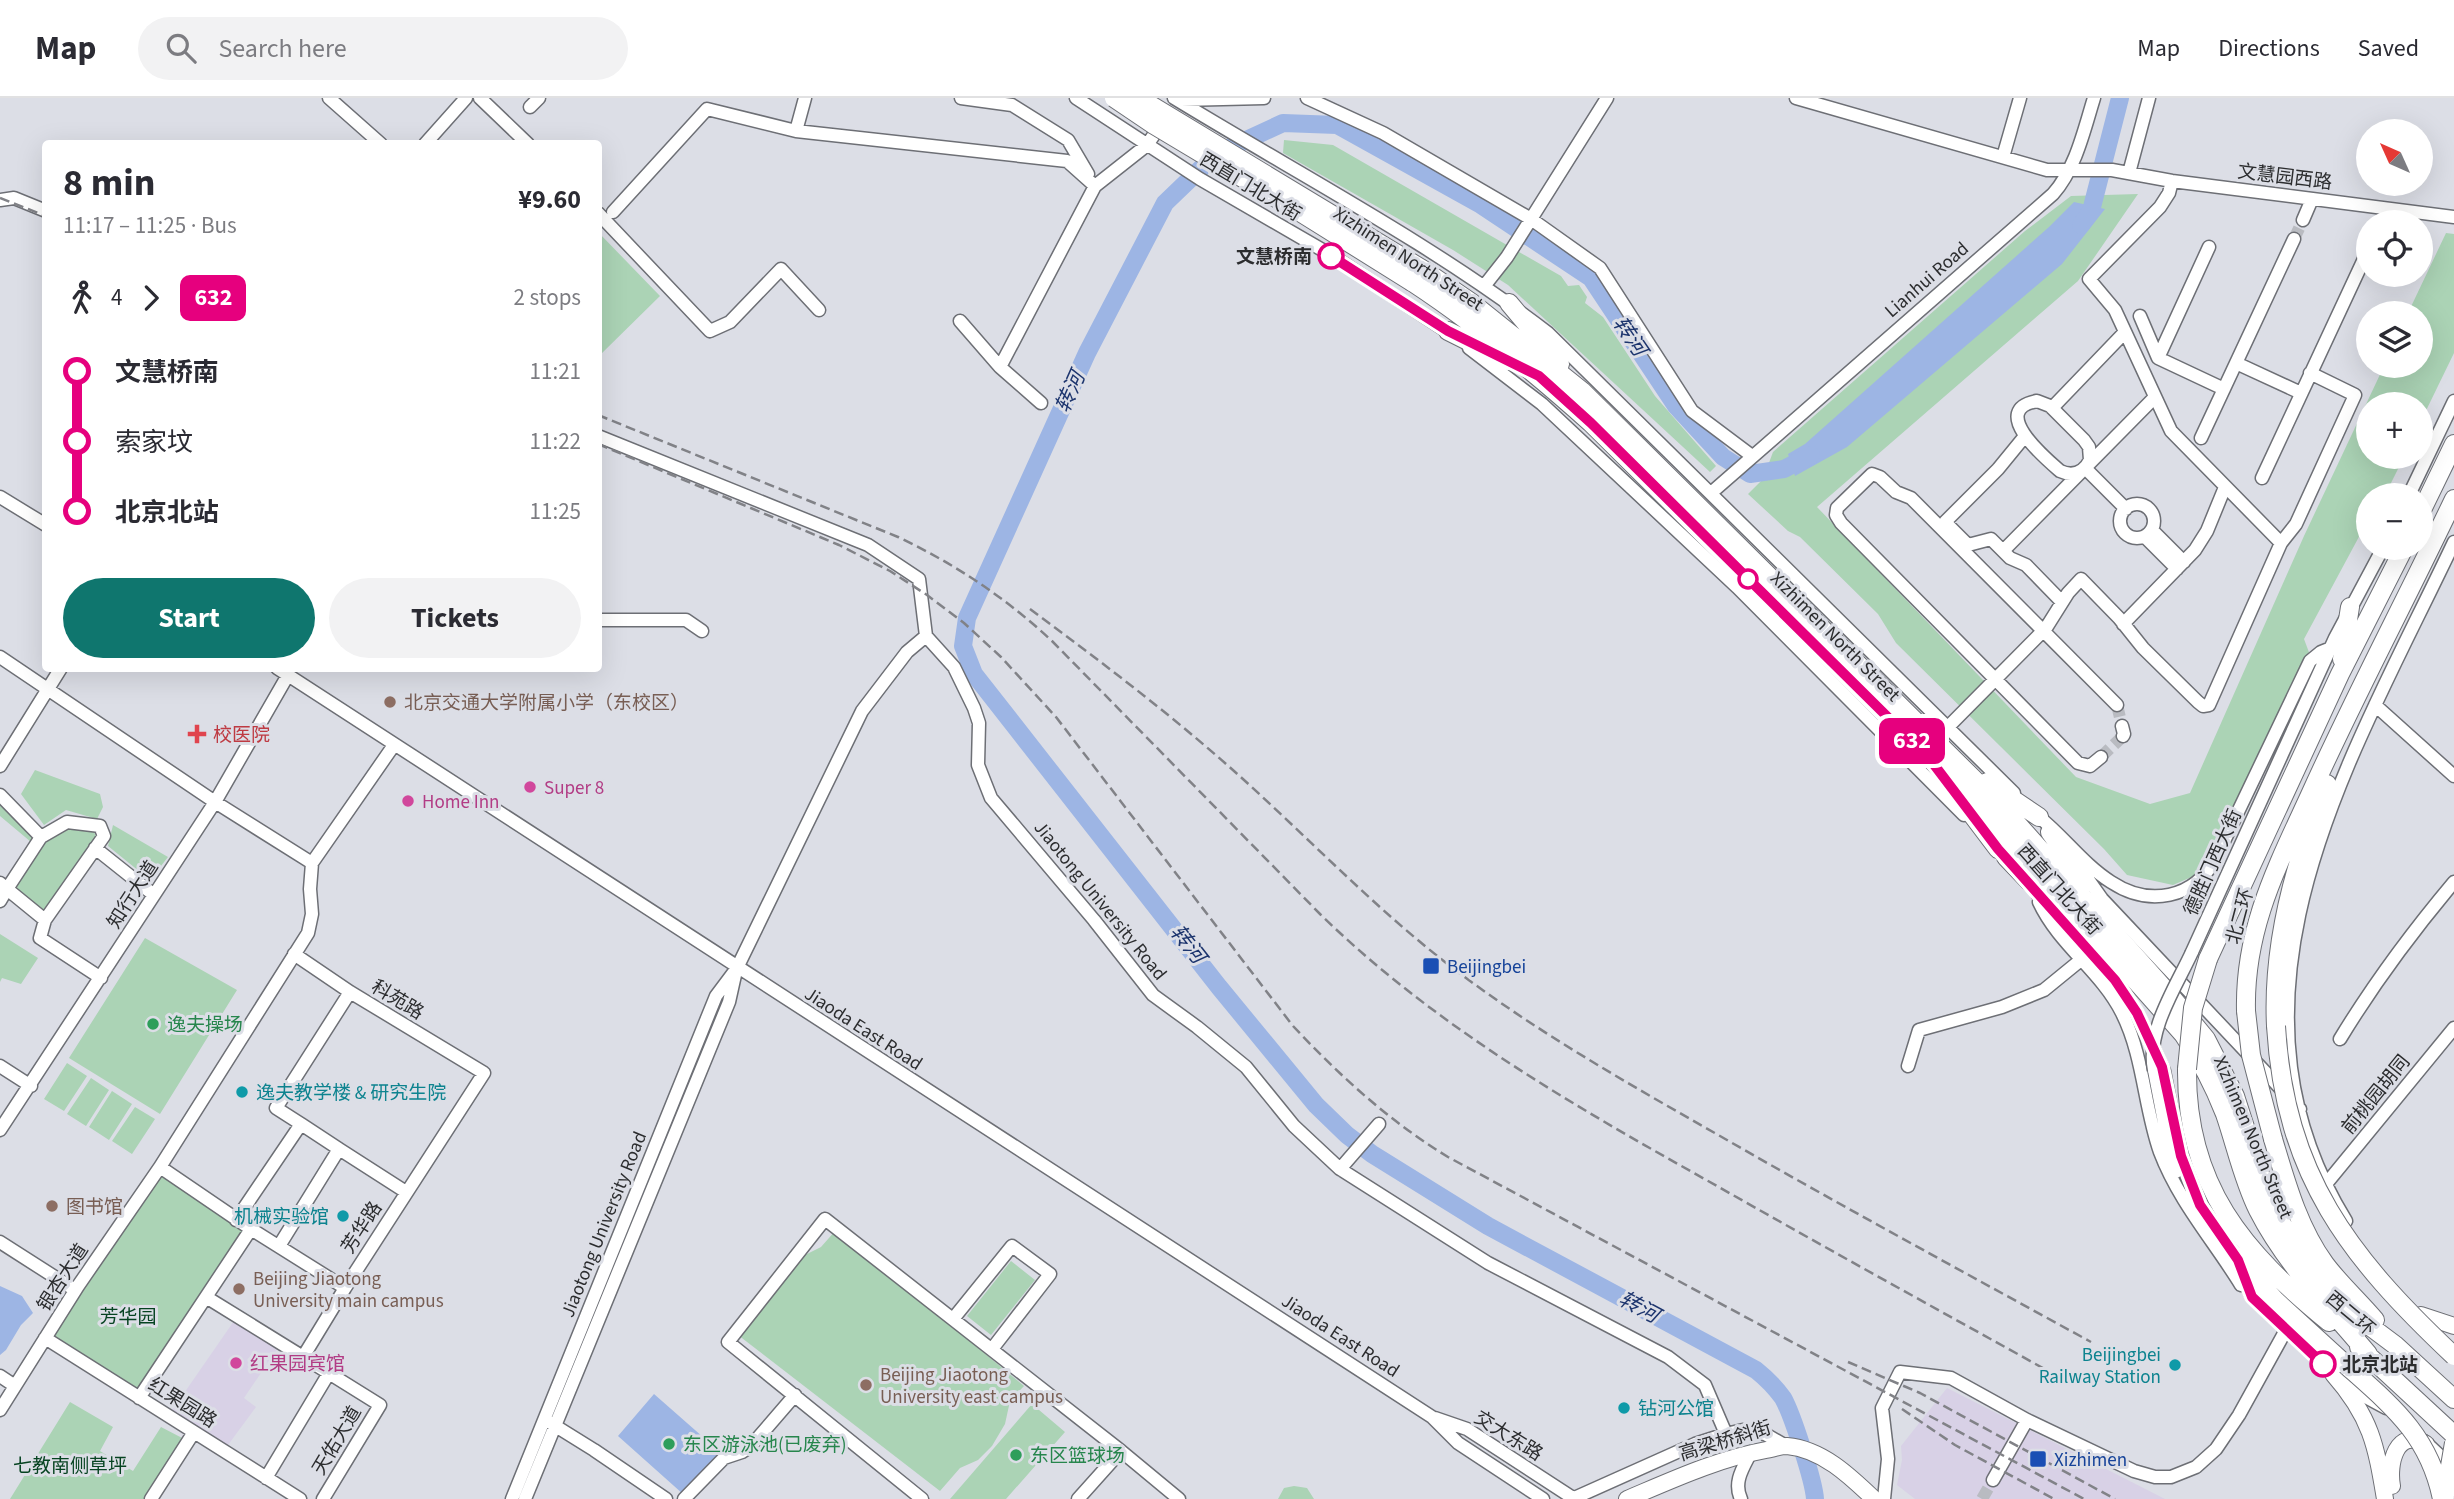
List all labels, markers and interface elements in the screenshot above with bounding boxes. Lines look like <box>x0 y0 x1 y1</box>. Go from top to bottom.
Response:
search box <box>138 17 628 80</box>
text: Map <box>35 25 96 72</box>
icon: search <box>162 29 200 67</box>
text: Search here <box>218 30 347 67</box>
text: Map <box>2137 31 2180 66</box>
text: Directions <box>2218 31 2320 66</box>
text: Saved <box>2358 31 2419 66</box>
north arrow <box>2356 119 2432 196</box>
map controls <box>2356 119 2433 560</box>
street label: 西直门北大街 <box>1194 146 1306 228</box>
text: 8 min <box>63 156 155 210</box>
street label: 文慧园西路 <box>2236 158 2334 197</box>
text: ¥9.60 <box>518 181 581 218</box>
street label: Xizhimen North Street <box>1328 200 1489 318</box>
text: 11:17 – 11:25 · Bus <box>63 209 237 242</box>
button: locate <box>2356 210 2433 287</box>
street label: Lianhui Road <box>1879 236 1975 324</box>
marker: 文慧桥南 <box>1318 243 1344 269</box>
place label: 文慧桥南 <box>1236 244 1312 271</box>
icon: walk <box>63 279 101 317</box>
icon: forward <box>132 279 170 317</box>
text: 632 <box>194 280 232 315</box>
text: 4 <box>111 281 122 314</box>
text: 2 stops <box>514 281 581 314</box>
button: layers <box>2356 301 2433 378</box>
water label: 转河 <box>1606 310 1656 365</box>
text: 文慧桥南 <box>115 354 219 391</box>
text: 11:21 <box>530 355 581 388</box>
water label: 转河 <box>1048 363 1094 417</box>
button: + <box>2356 392 2433 469</box>
text: 索家坟 <box>115 424 193 461</box>
text: 11:22 <box>530 425 581 458</box>
button: − <box>2356 483 2433 560</box>
text: 北京北站 <box>115 494 219 531</box>
text: 11:25 <box>530 495 581 528</box>
street label: Xizhimen North Street <box>1764 566 1906 709</box>
unlabelled marker <box>1738 569 1758 589</box>
button: Start <box>63 578 315 658</box>
button: Tickets <box>329 578 581 658</box>
place label: 北京交通大学附属小学（东校区） <box>404 690 689 717</box>
marker: 北京交通大学附属小学（东校区） <box>382 694 398 710</box>
line badge: 632 <box>1872 718 1952 764</box>
place label: 校医院 <box>213 722 270 749</box>
text: 632 <box>1893 723 1931 758</box>
marker: 校医院 <box>187 724 207 744</box>
place label: Super 8 <box>544 775 604 802</box>
marker: Super 8 <box>522 779 538 795</box>
place label: Home Inn <box>422 789 499 816</box>
marker: Home Inn <box>400 793 416 809</box>
street label: 德胜门西大街 <box>2178 805 2249 920</box>
street label: Jiaotong University Road <box>1027 815 1173 986</box>
street label: 西直门北大街 <box>2011 839 2107 941</box>
street label: 知行大道 <box>101 856 165 934</box>
street label: 北二环 <box>2220 885 2261 947</box>
water label: 转河 <box>1163 918 1215 973</box>
place label: Beijingbei <box>1447 954 1526 981</box>
marker: Beijingbei <box>1421 956 1441 976</box>
street label: 科苑路 <box>366 974 429 1027</box>
street label: Jiaoda East Road <box>799 981 927 1078</box>
place label: 逸夫操场 <box>167 1012 243 1039</box>
marker: 逸夫操场 <box>145 1016 161 1032</box>
street label: 前桃园胡同 <box>2336 1050 2417 1140</box>
street label: Xizhimen North Street <box>2206 1052 2299 1224</box>
place label: 逸夫教学楼 & 研究生院 <box>256 1080 446 1107</box>
marker: 逸夫教学楼 & 研究生院 <box>234 1084 250 1100</box>
street label: Jiaotong University Road <box>555 1128 654 1321</box>
place label: 图书馆 <box>66 1194 123 1221</box>
street label: 芳华路 <box>335 1197 389 1259</box>
marker: 图书馆 <box>44 1198 60 1214</box>
place label: 机械实验馆 <box>234 1204 329 1231</box>
marker: 机械实验馆 <box>335 1208 351 1224</box>
street label: 银杏大道 <box>31 1239 95 1317</box>
place label: Beijing Jiaotong University main campus <box>253 1266 444 1315</box>
marker: Beijing Jiaotong University main campus <box>231 1281 247 1297</box>
water label: 转河 <box>1613 1284 1668 1332</box>
street label: 西二环 <box>2320 1285 2381 1343</box>
street label: Jiaoda East Road <box>1276 1288 1404 1385</box>
park label: 芳华园 <box>99 1304 157 1331</box>
place label: Beijingbei Railway Station <box>2039 1342 2161 1391</box>
place label: 红果园宾馆 <box>250 1351 345 1378</box>
marker: 北京北站 <box>2310 1351 2336 1377</box>
place label: 北京北站 <box>2342 1352 2418 1379</box>
marker: 红果园宾馆 <box>228 1355 244 1371</box>
marker: Beijingbei Railway Station <box>2167 1357 2183 1373</box>
place label: Beijing Jiaotong University east campus <box>880 1362 1063 1411</box>
street label: 红果园路 <box>143 1372 222 1435</box>
marker: Beijing Jiaotong University east campus <box>858 1377 874 1393</box>
place label: 钻河公馆 <box>1638 1396 1714 1423</box>
marker: 钻河公馆 <box>1616 1400 1632 1416</box>
street label: 天佑大道 <box>306 1401 368 1480</box>
street label: 交大东路 <box>1469 1405 1548 1468</box>
street label: 高梁桥斜街 <box>1676 1415 1775 1468</box>
place label: 东区游泳池(已废弃) <box>683 1432 847 1459</box>
marker: 东区游泳池(已废弃) <box>661 1436 677 1452</box>
place label: 东区篮球场 <box>1030 1443 1125 1470</box>
marker: 东区篮球场 <box>1008 1447 1024 1463</box>
place label: Xizhimen <box>2054 1447 2127 1474</box>
marker: Xizhimen <box>2028 1449 2048 1469</box>
park label: 七教南侧草坪 <box>13 1453 127 1480</box>

